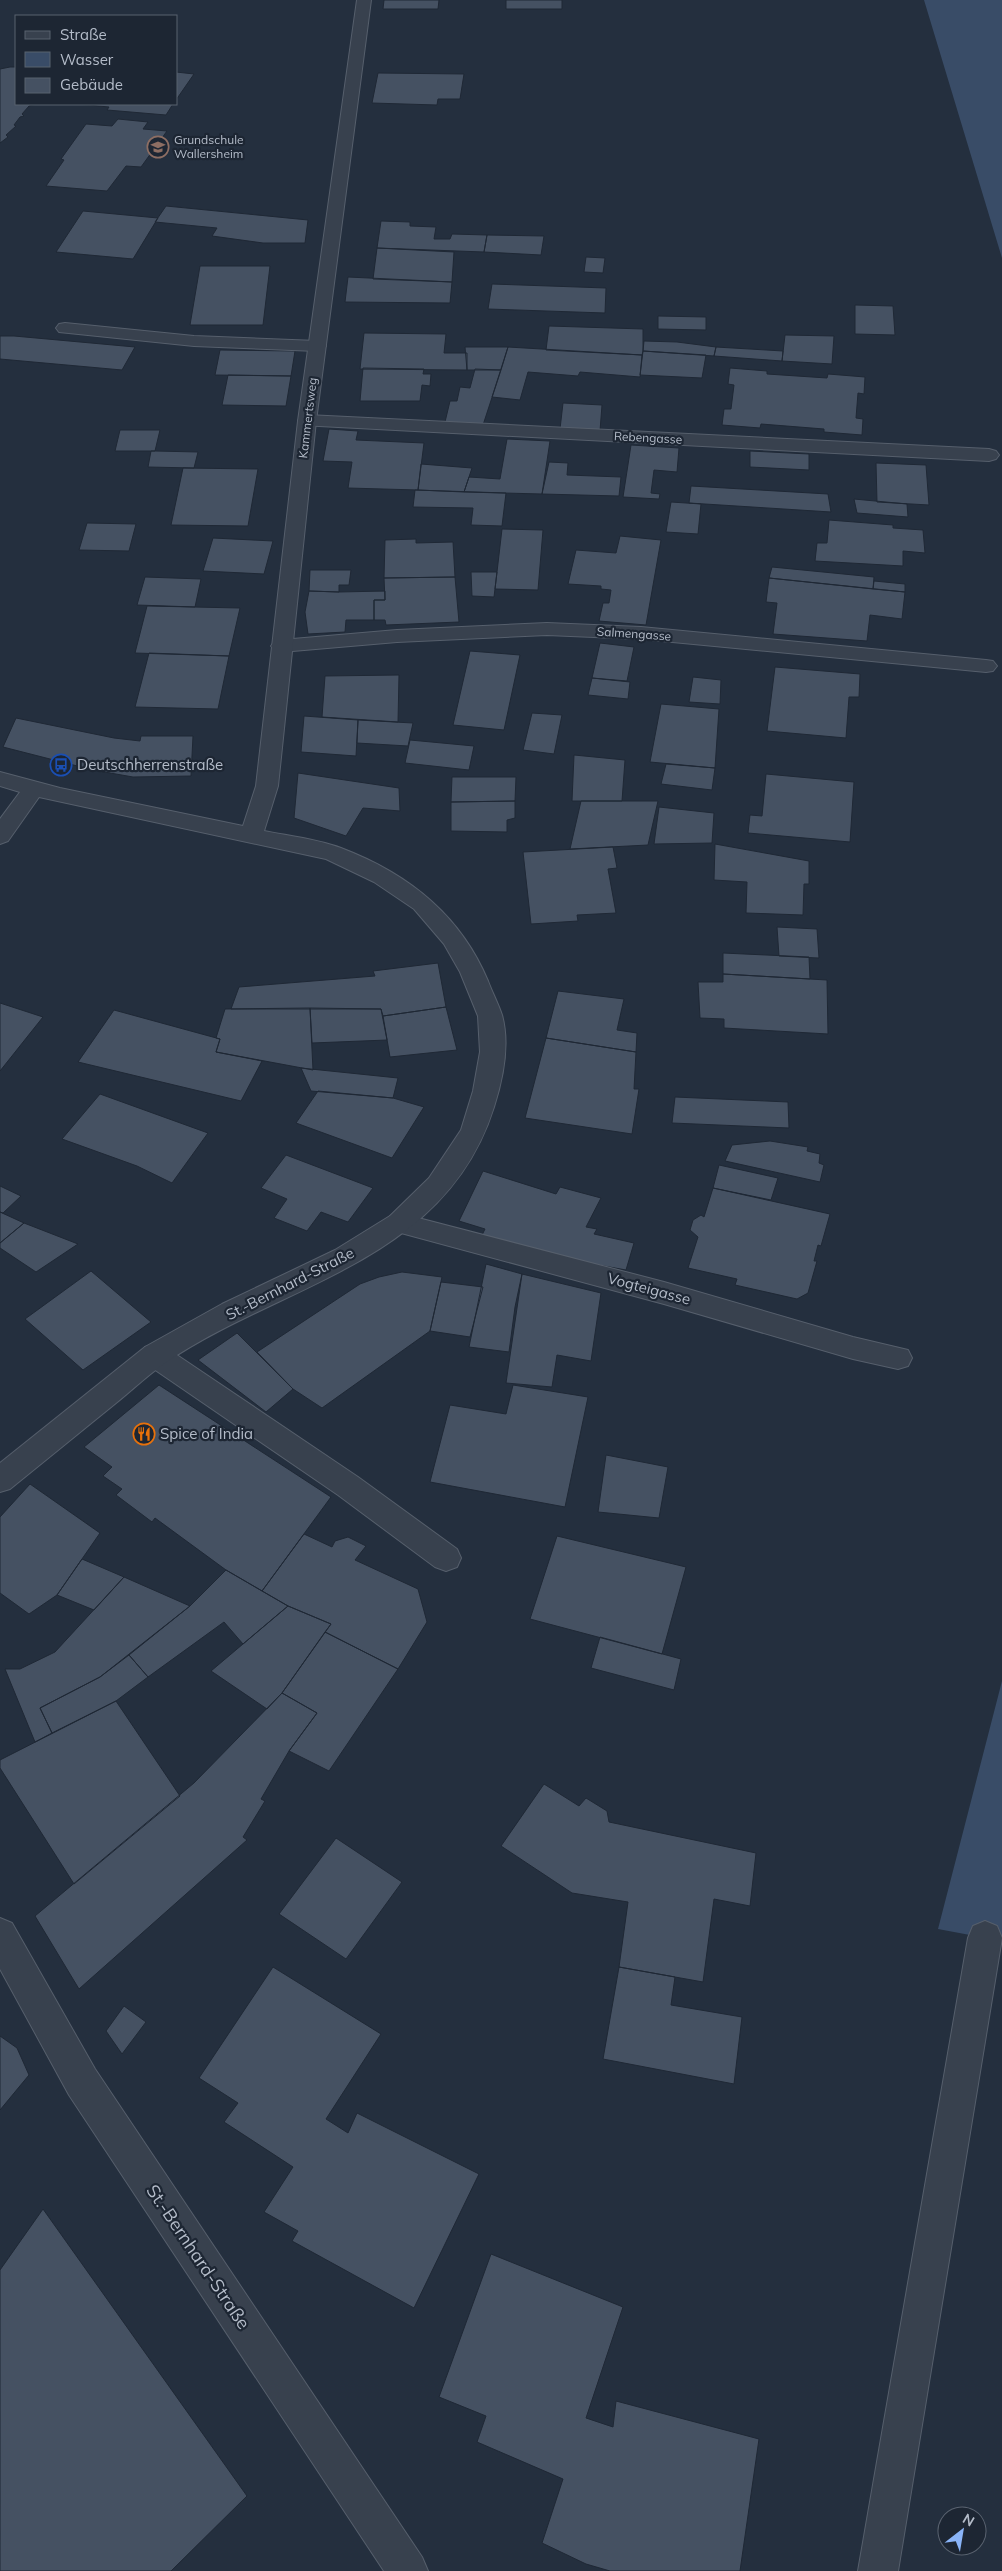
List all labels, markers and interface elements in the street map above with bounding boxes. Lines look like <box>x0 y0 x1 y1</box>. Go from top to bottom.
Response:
legend <box>15 15 178 105</box>
text: Straße <box>60 25 107 44</box>
text: Wasser <box>60 50 114 69</box>
text: Gebäude <box>60 75 123 94</box>
place label: Grundschule Wallersheim <box>174 132 244 161</box>
school or university icon: Grundschule Wallersheim <box>146 135 170 159</box>
street label: Kammertsweg <box>295 377 320 459</box>
street label: Rebengasse <box>614 428 683 447</box>
street label: Salmengasse <box>596 623 672 644</box>
bus stop icon: Deutschherrenstraße <box>49 753 73 777</box>
place label: Deutschherrenstraße <box>77 755 223 774</box>
street label: St.-Bernhard-Straße <box>222 1243 357 1324</box>
street label: Vogteigasse <box>606 1268 693 1309</box>
restaurant icon: Spice of India <box>132 1422 156 1446</box>
place label: Spice of India <box>160 1424 253 1443</box>
street label: St.-Bernhard-Straße <box>141 2180 255 2334</box>
north arrow <box>937 2506 987 2556</box>
text: N <box>960 2509 978 2530</box>

